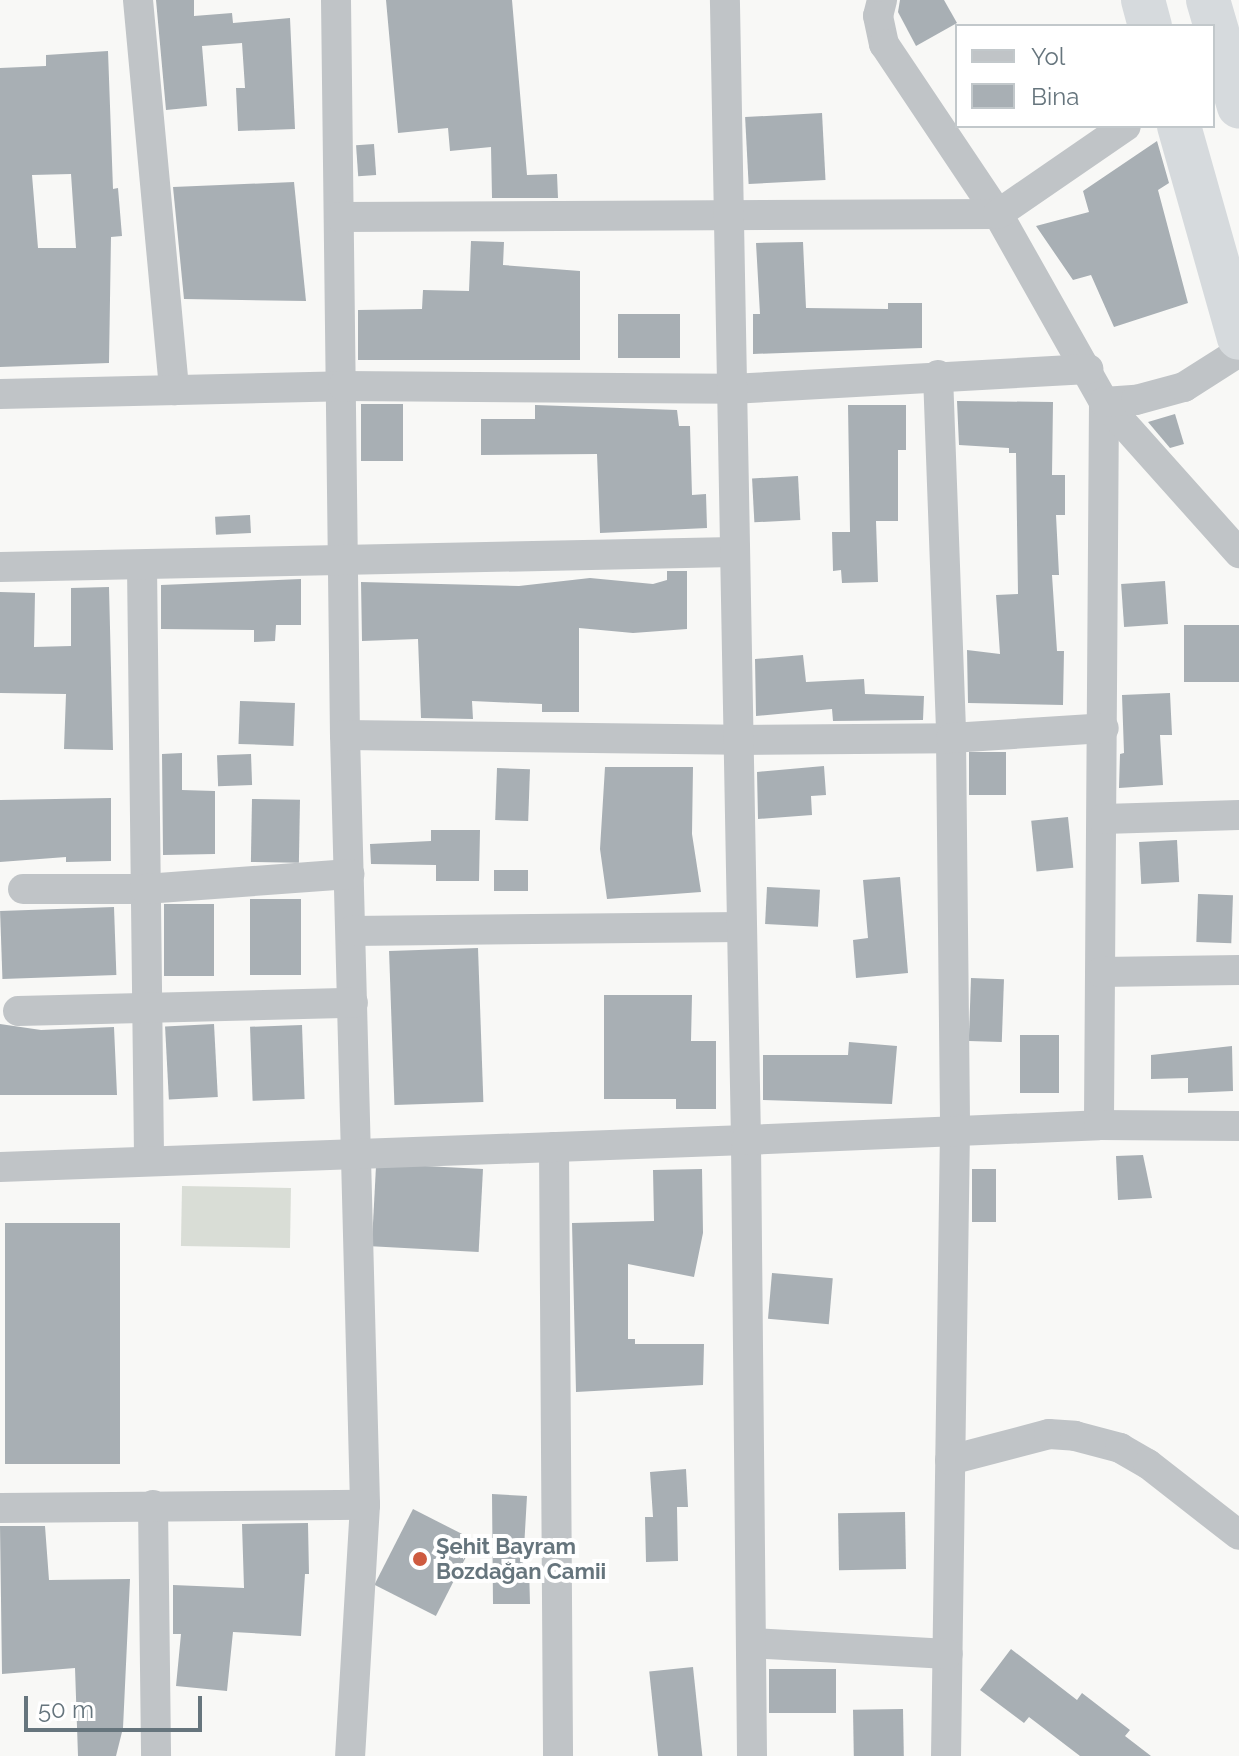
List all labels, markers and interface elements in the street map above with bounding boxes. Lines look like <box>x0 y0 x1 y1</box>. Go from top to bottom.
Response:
legend <box>955 24 1215 128</box>
text: Yol <box>1031 42 1065 71</box>
text: Bina <box>1031 82 1079 111</box>
place label: Şehit Bayram Bozdağan Camii <box>436 1533 606 1584</box>
marker: Şehit Bayram Bozdağan Camii <box>411 1550 429 1568</box>
scale bar <box>28 1680 206 1730</box>
text: 50 m <box>38 1695 94 1724</box>

